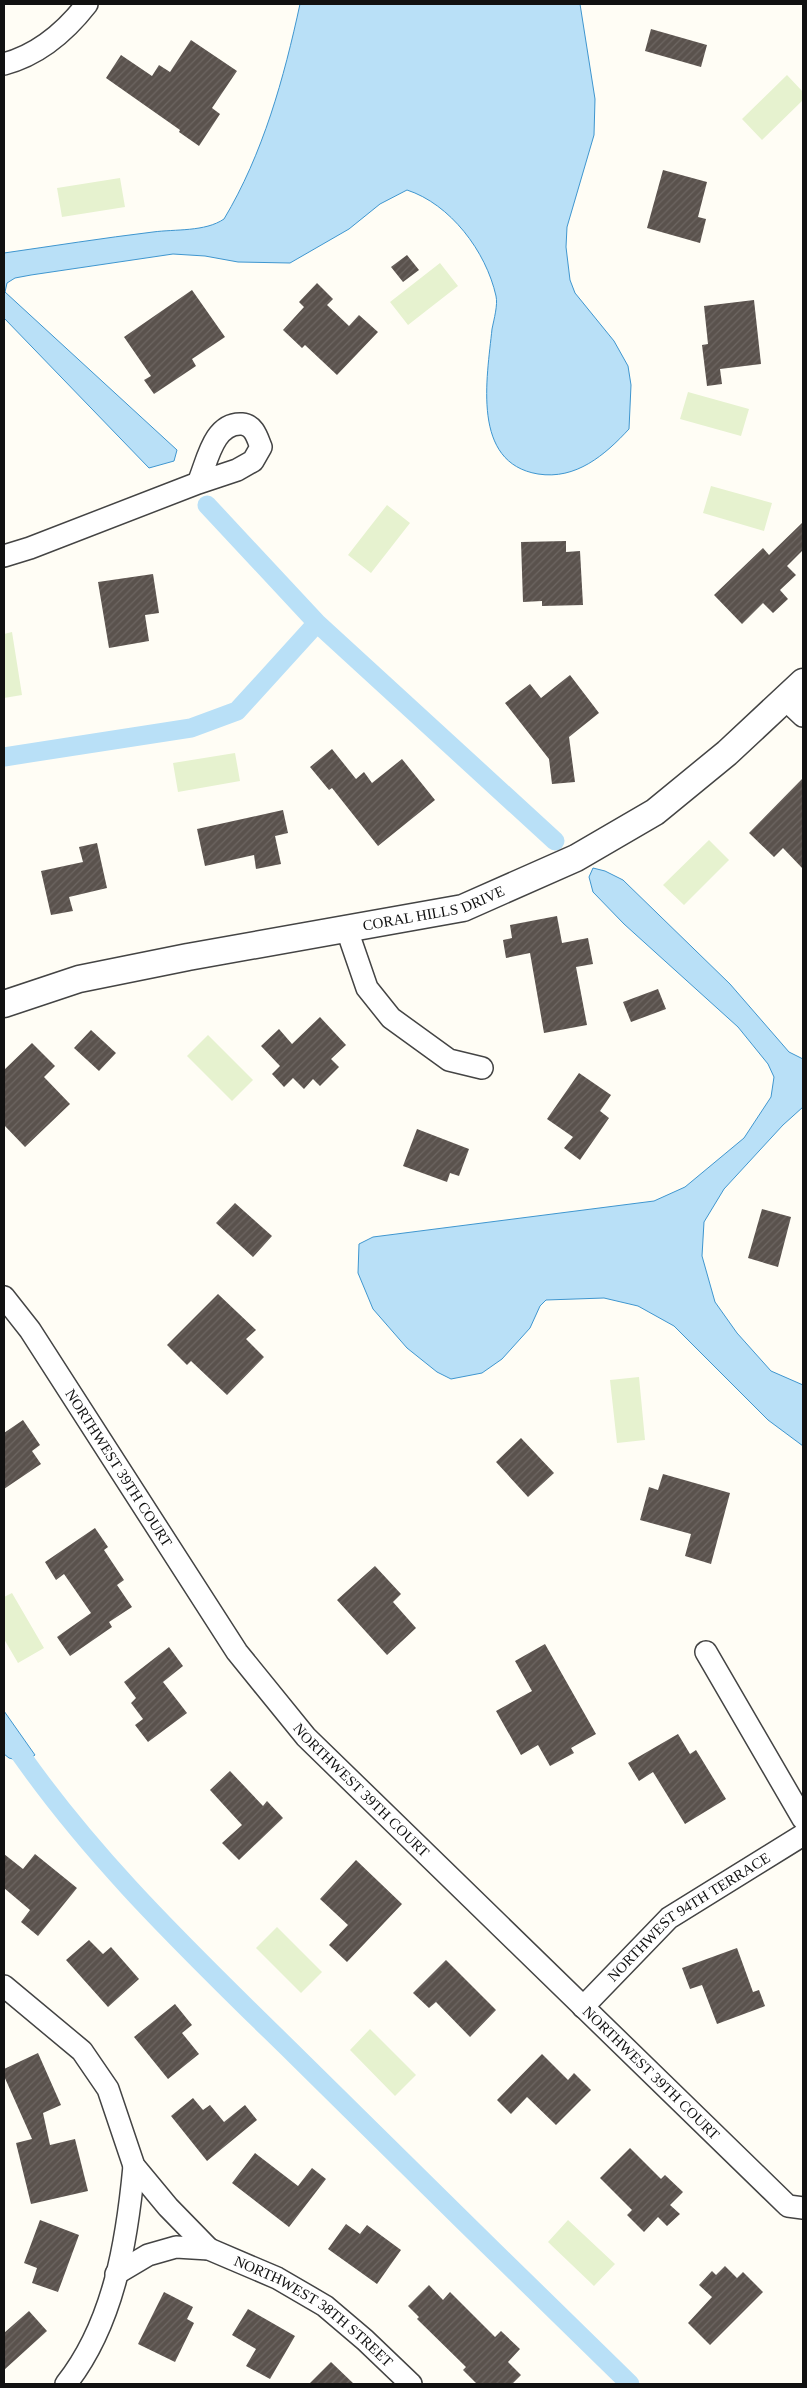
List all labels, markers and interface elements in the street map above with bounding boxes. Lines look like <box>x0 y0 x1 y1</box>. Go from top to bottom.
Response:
street label: CORAL HILLS DRIVE <box>361 883 507 934</box>
street label: NORTHWEST 39TH COURT <box>62 1386 175 1550</box>
street label: NORTHWEST 39TH COURT <box>290 1720 432 1860</box>
street label: NORTHWEST 94TH TERRACE <box>604 1849 773 1985</box>
street label: NORTHWEST 39TH COURT <box>580 2003 723 2143</box>
street label: NORTHWEST 38TH STREET <box>232 2253 396 2370</box>

